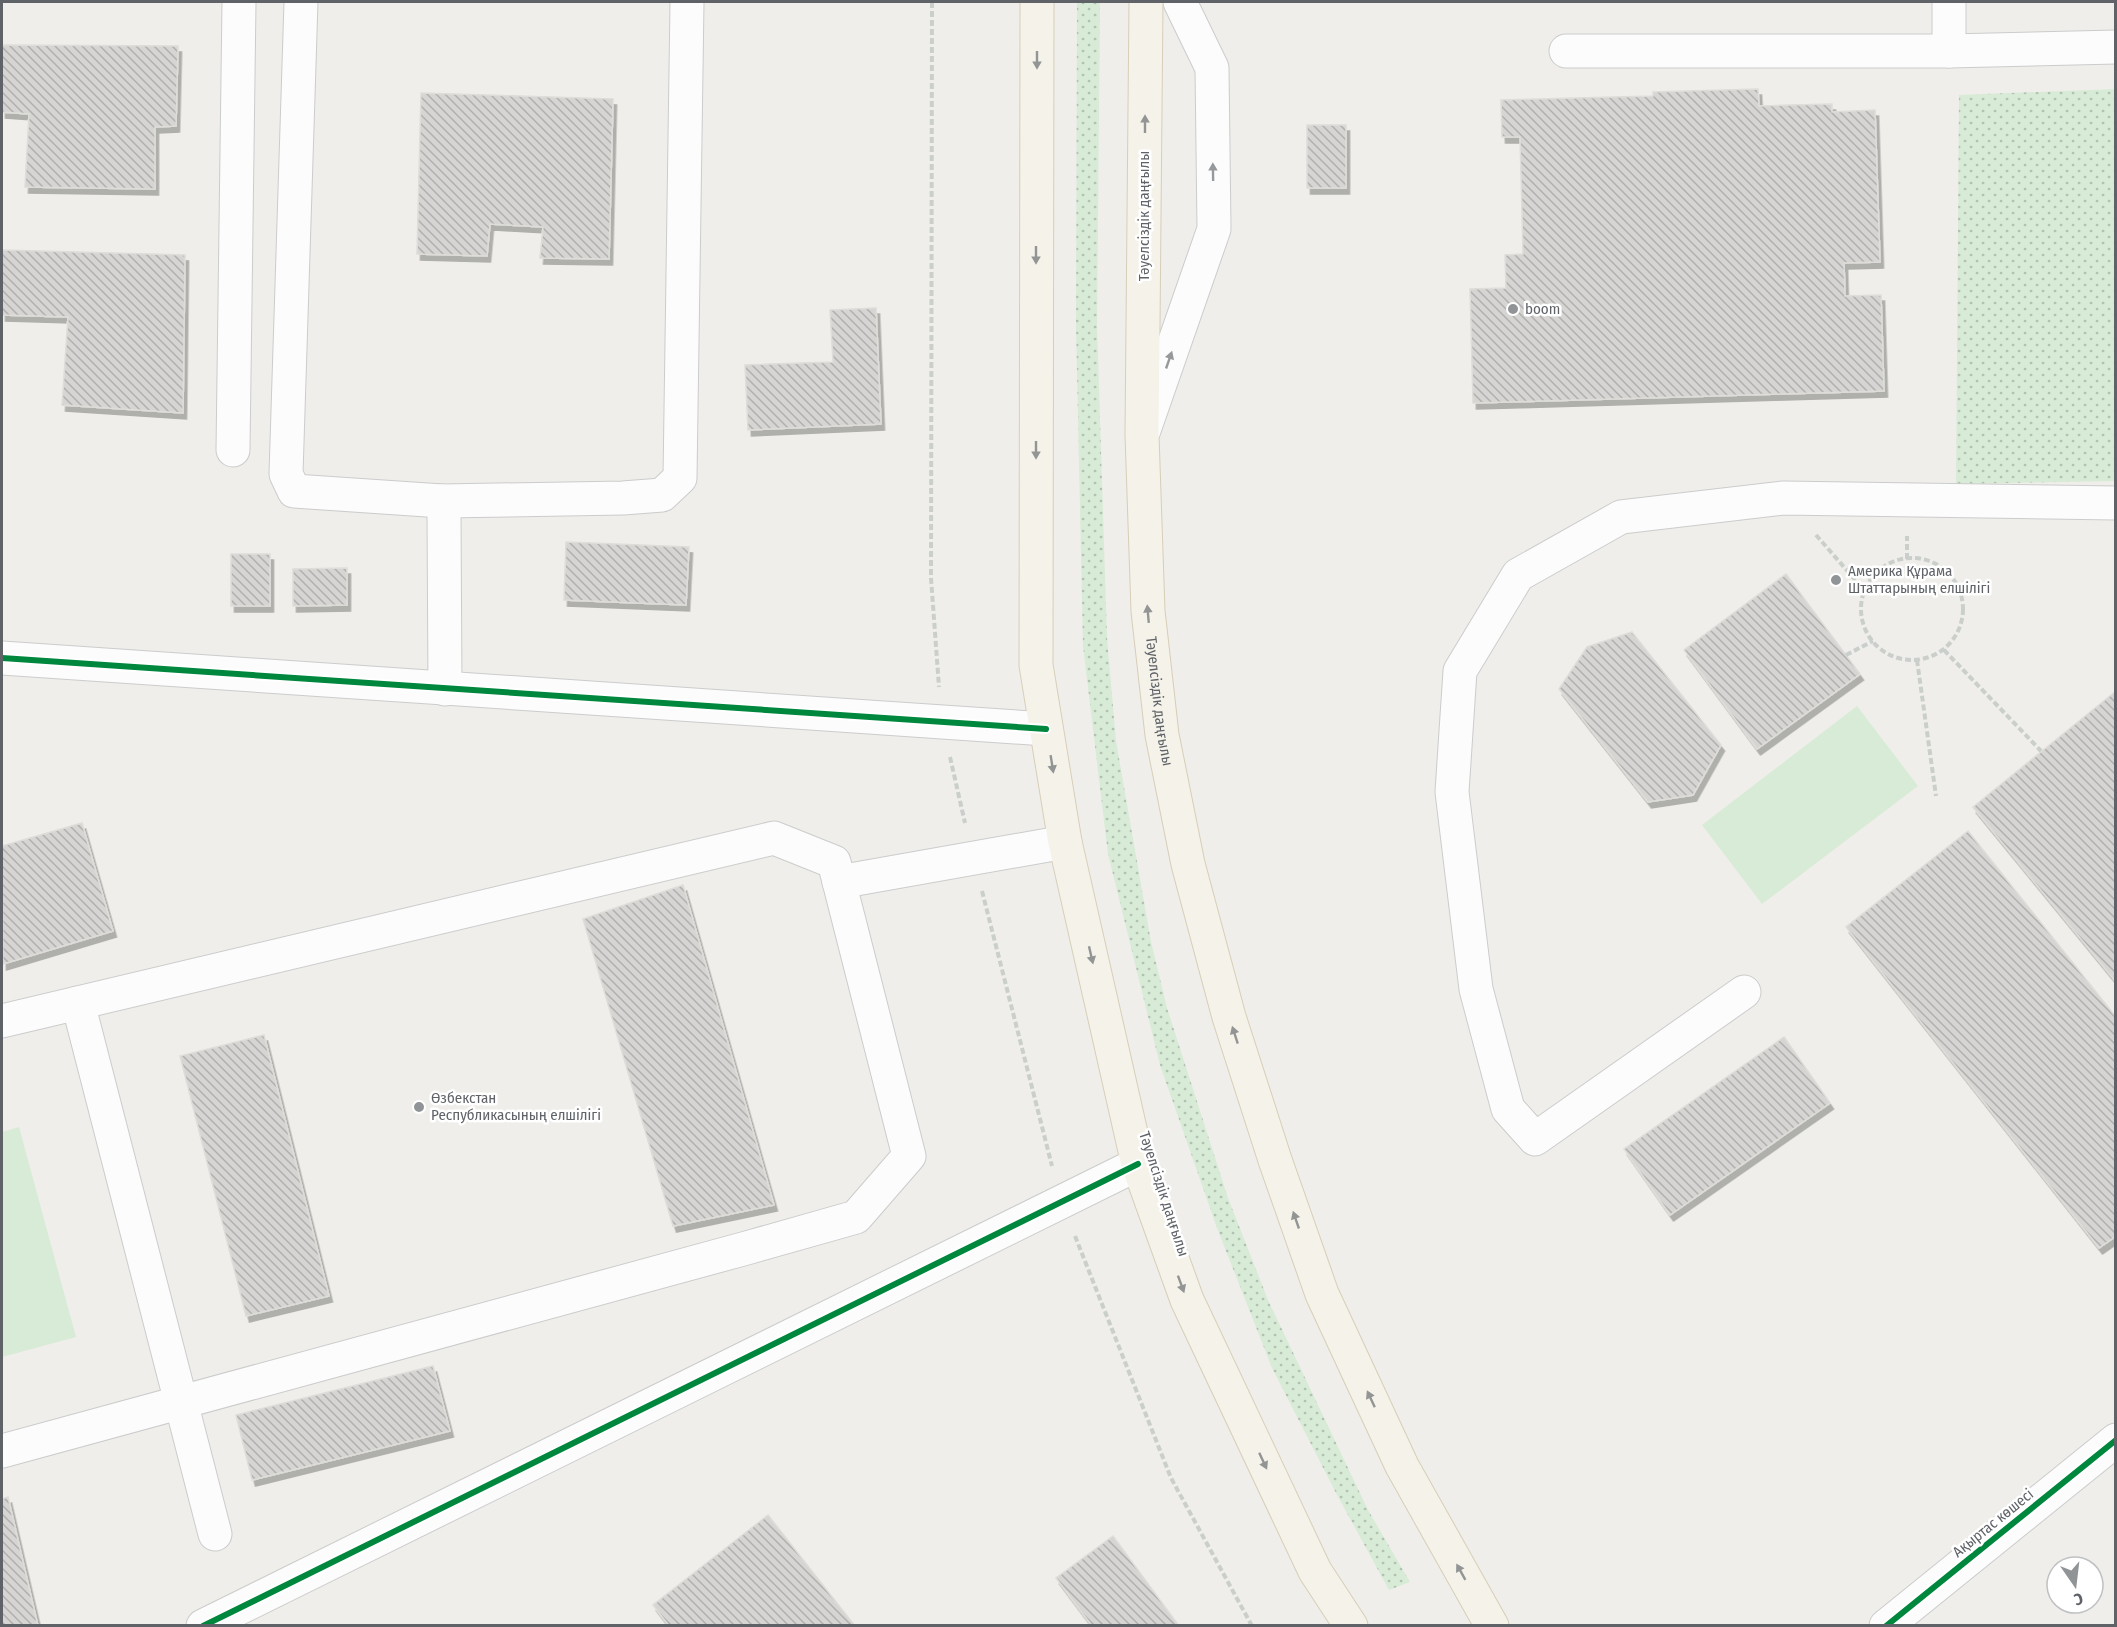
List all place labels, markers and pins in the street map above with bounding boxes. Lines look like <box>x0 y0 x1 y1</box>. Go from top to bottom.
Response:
place label: boom <box>1525 300 1560 318</box>
marker: boom <box>1506 302 1520 316</box>
place label: Америка Құрама Штаттарының елшілігі <box>1848 562 1990 597</box>
marker: Америка Құрама Штаттарының елшілігі <box>1829 573 1843 587</box>
place label: Өзбекстан Республикасының елшілігі <box>431 1089 601 1124</box>
marker: Өзбекстан Республикасының елшілігі <box>412 1100 426 1114</box>

